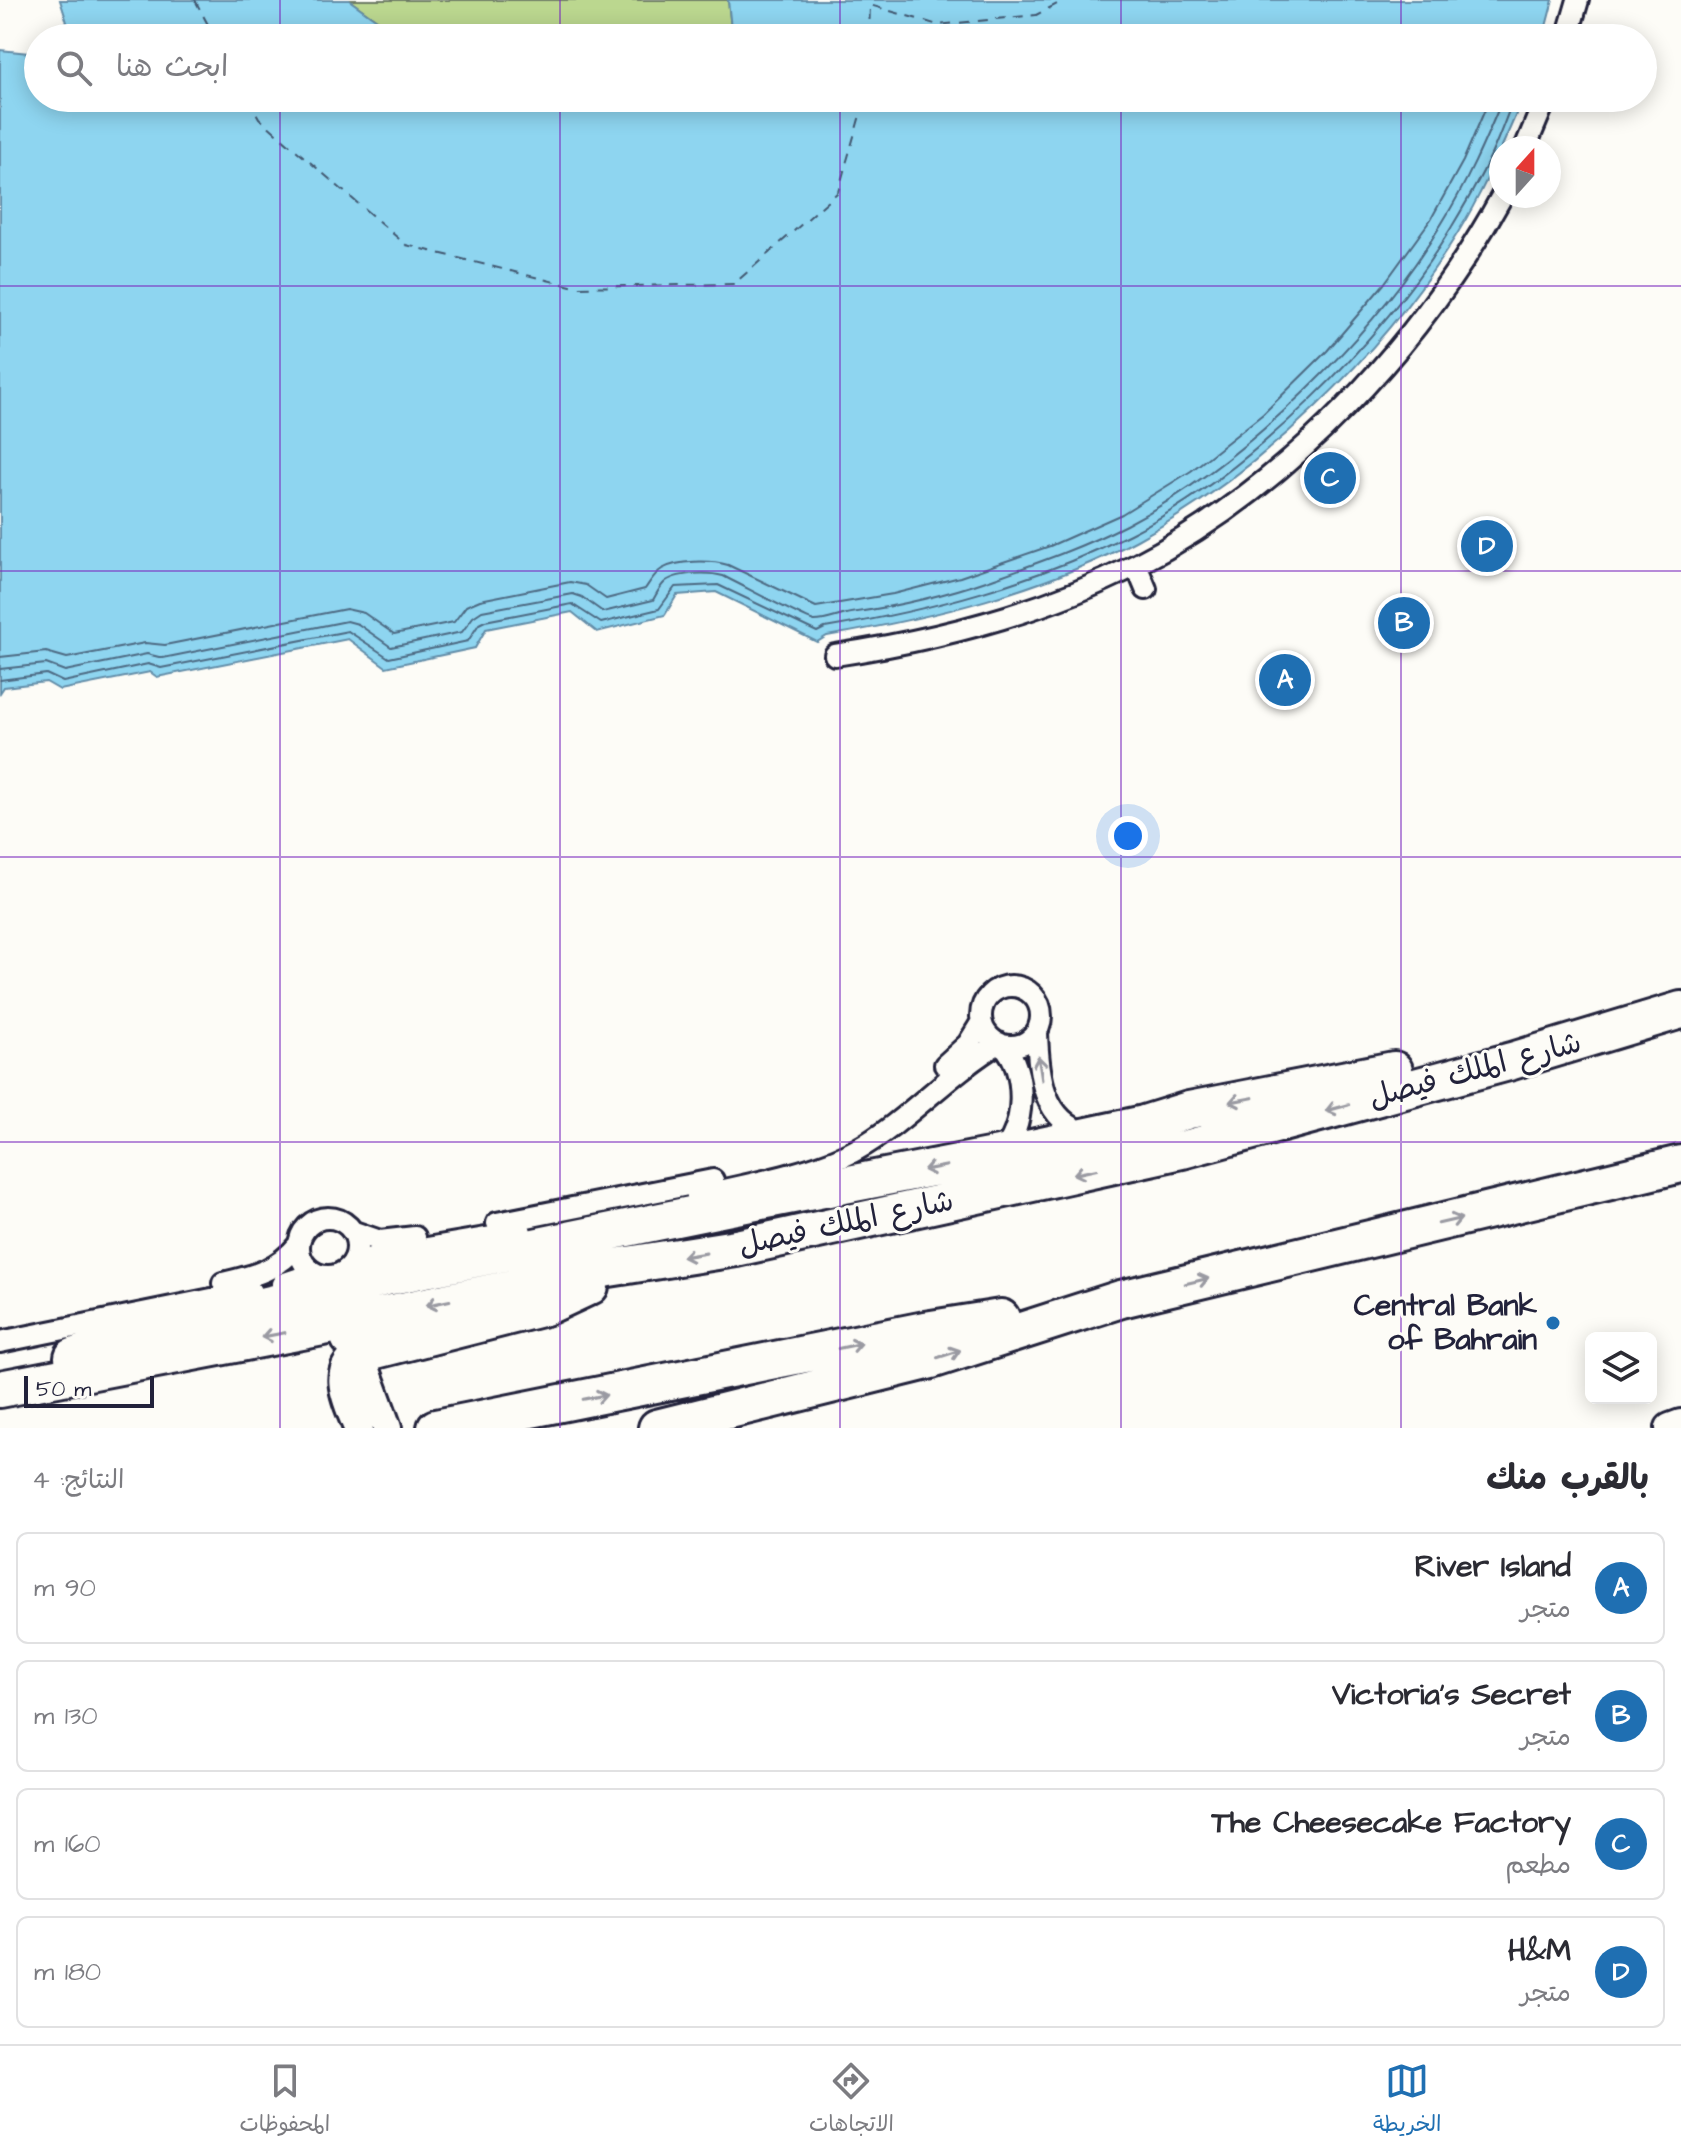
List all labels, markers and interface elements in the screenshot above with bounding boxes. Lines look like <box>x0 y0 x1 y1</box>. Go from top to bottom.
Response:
search box <box>24 24 1657 112</box>
icon: search <box>52 46 96 90</box>
text: ابحث هنا <box>116 46 228 88</box>
north arrow <box>1489 136 1561 208</box>
pin: C <box>1304 448 1356 508</box>
pin: D <box>1461 516 1513 576</box>
pin: B <box>1378 593 1430 653</box>
pin: A <box>1259 650 1311 710</box>
your location <box>1108 816 1148 856</box>
street label: شارع الملك فيصل <box>1364 1021 1586 1119</box>
one-way arrow <box>1032 1056 1047 1081</box>
one-way arrow <box>1229 1093 1254 1108</box>
one-way arrow <box>1324 1101 1350 1116</box>
one-way arrow <box>922 1161 948 1176</box>
one-way arrow <box>1073 1165 1098 1180</box>
street label: شارع الملك فيصل <box>735 1180 957 1266</box>
one-way arrow <box>1437 1213 1462 1228</box>
one-way arrow <box>681 1248 707 1263</box>
one-way arrow <box>1184 1273 1209 1288</box>
place label: Central Bank of Bahrain <box>1354 1285 1538 1361</box>
one-way arrow <box>426 1296 452 1311</box>
marker: Central Bank of Bahrain <box>1544 1314 1562 1332</box>
one-way arrow <box>260 1329 286 1344</box>
map controls <box>1585 1332 1657 1404</box>
button: layers <box>1585 1332 1657 1404</box>
one-way arrow <box>836 1338 862 1353</box>
one-way arrow <box>936 1346 962 1361</box>
scale bar <box>24 1372 154 1408</box>
text: 50 m <box>36 1374 91 1405</box>
one-way arrow <box>581 1388 607 1403</box>
text: بالقرب منك <box>1486 1455 1649 1503</box>
text: النتائج: 4 <box>32 1462 124 1498</box>
text: River Island <box>1415 1546 1571 1588</box>
text: 90 m <box>34 1570 96 1606</box>
text: A <box>1613 1570 1629 1606</box>
text: متجر <box>1520 1591 1571 1627</box>
text: Victoria's Secret <box>1332 1674 1571 1716</box>
text: 130 m <box>34 1698 98 1734</box>
text: B <box>1612 1698 1630 1734</box>
text: متجر <box>1520 1719 1571 1755</box>
text: The Cheesecake Factory <box>1211 1802 1571 1844</box>
text: 160 m <box>34 1826 101 1862</box>
text: C <box>1612 1826 1630 1862</box>
text: مطعم <box>1505 1847 1571 1883</box>
text: H&M <box>1508 1930 1571 1972</box>
text: 180 m <box>34 1954 101 1990</box>
text: D <box>1613 1954 1629 1990</box>
text: متجر <box>1520 1975 1571 2011</box>
tab: المحفوظات <box>239 2059 330 2143</box>
tab: الاتجاهات <box>809 2059 894 2143</box>
tab: الخريطة <box>1373 2059 1442 2143</box>

